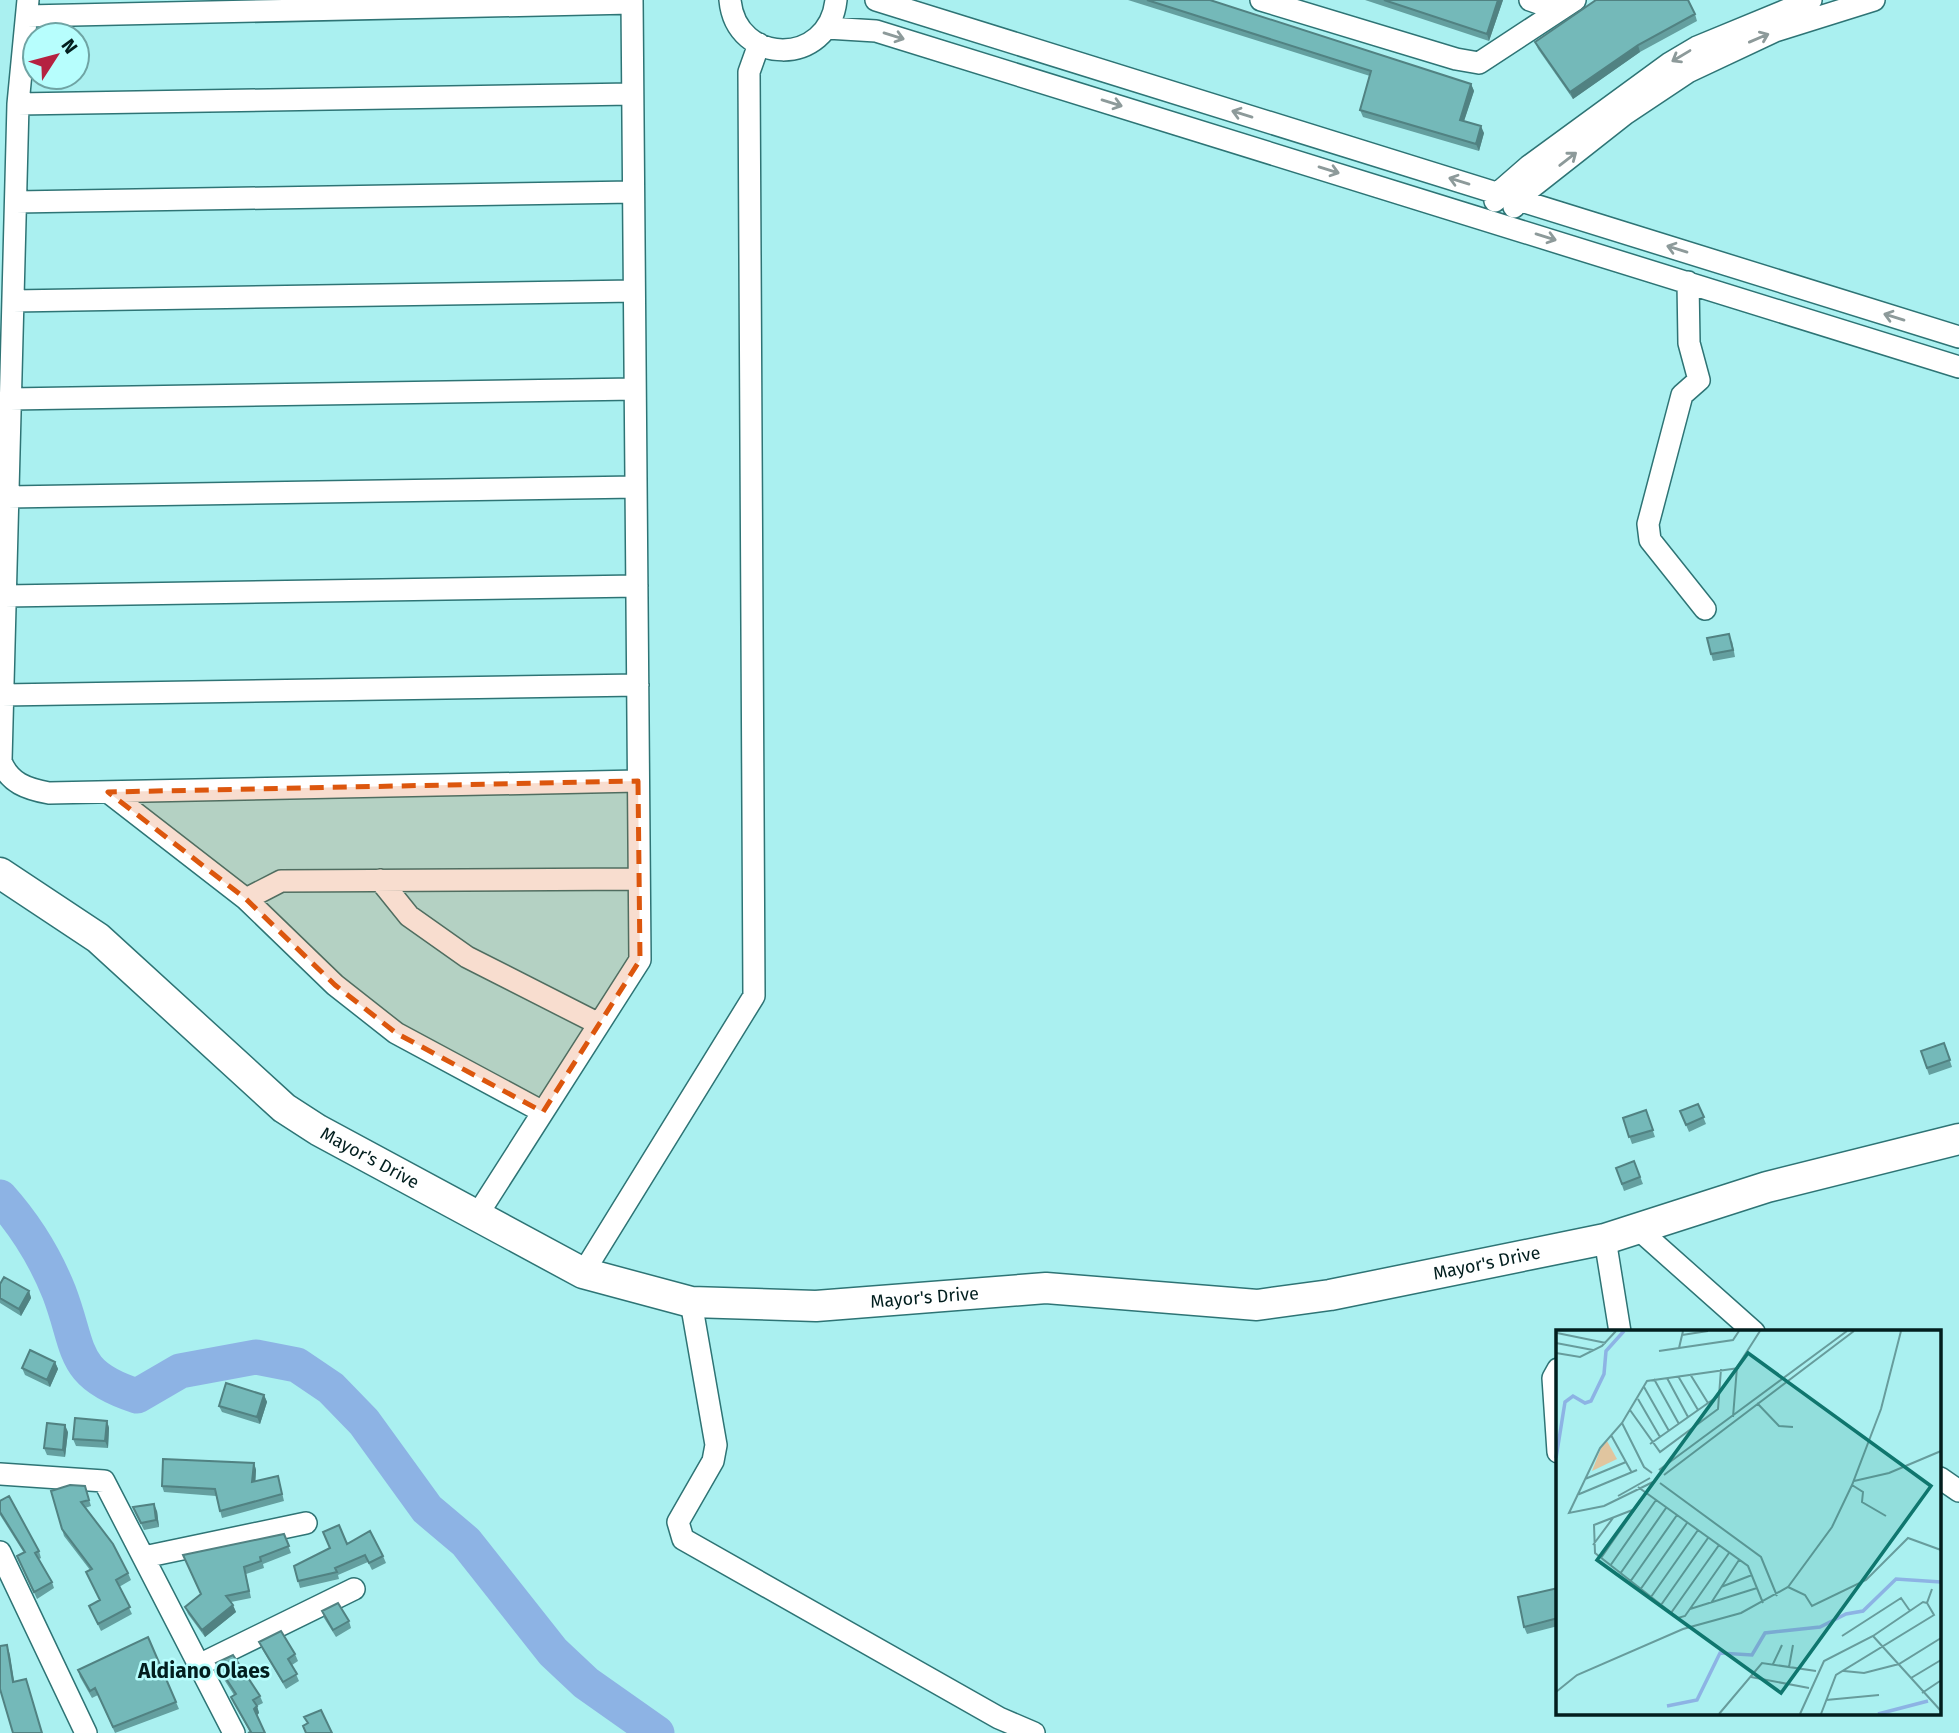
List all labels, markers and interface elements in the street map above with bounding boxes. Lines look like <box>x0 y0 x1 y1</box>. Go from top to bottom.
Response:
north arrow <box>21 21 91 91</box>
one-way arrow <box>883 31 905 44</box>
one-way arrow <box>1748 31 1770 44</box>
text: N <box>56 34 82 58</box>
one-way arrow <box>1672 50 1692 64</box>
one-way arrow <box>1100 98 1122 111</box>
one-way arrow <box>1231 107 1253 120</box>
one-way arrow <box>1559 152 1577 167</box>
one-way arrow <box>1318 165 1340 178</box>
one-way arrow <box>1449 174 1471 187</box>
one-way arrow <box>1535 232 1557 245</box>
one-way arrow <box>1666 242 1688 254</box>
one-way arrow <box>1883 309 1905 322</box>
street label: Mayor's Drive <box>317 1122 423 1194</box>
street label: Mayor's Drive <box>1431 1241 1542 1285</box>
street label: Mayor's Drive <box>869 1282 980 1313</box>
inset map <box>1556 1330 1941 1716</box>
district label: Aldiano Olaes <box>137 1658 270 1684</box>

